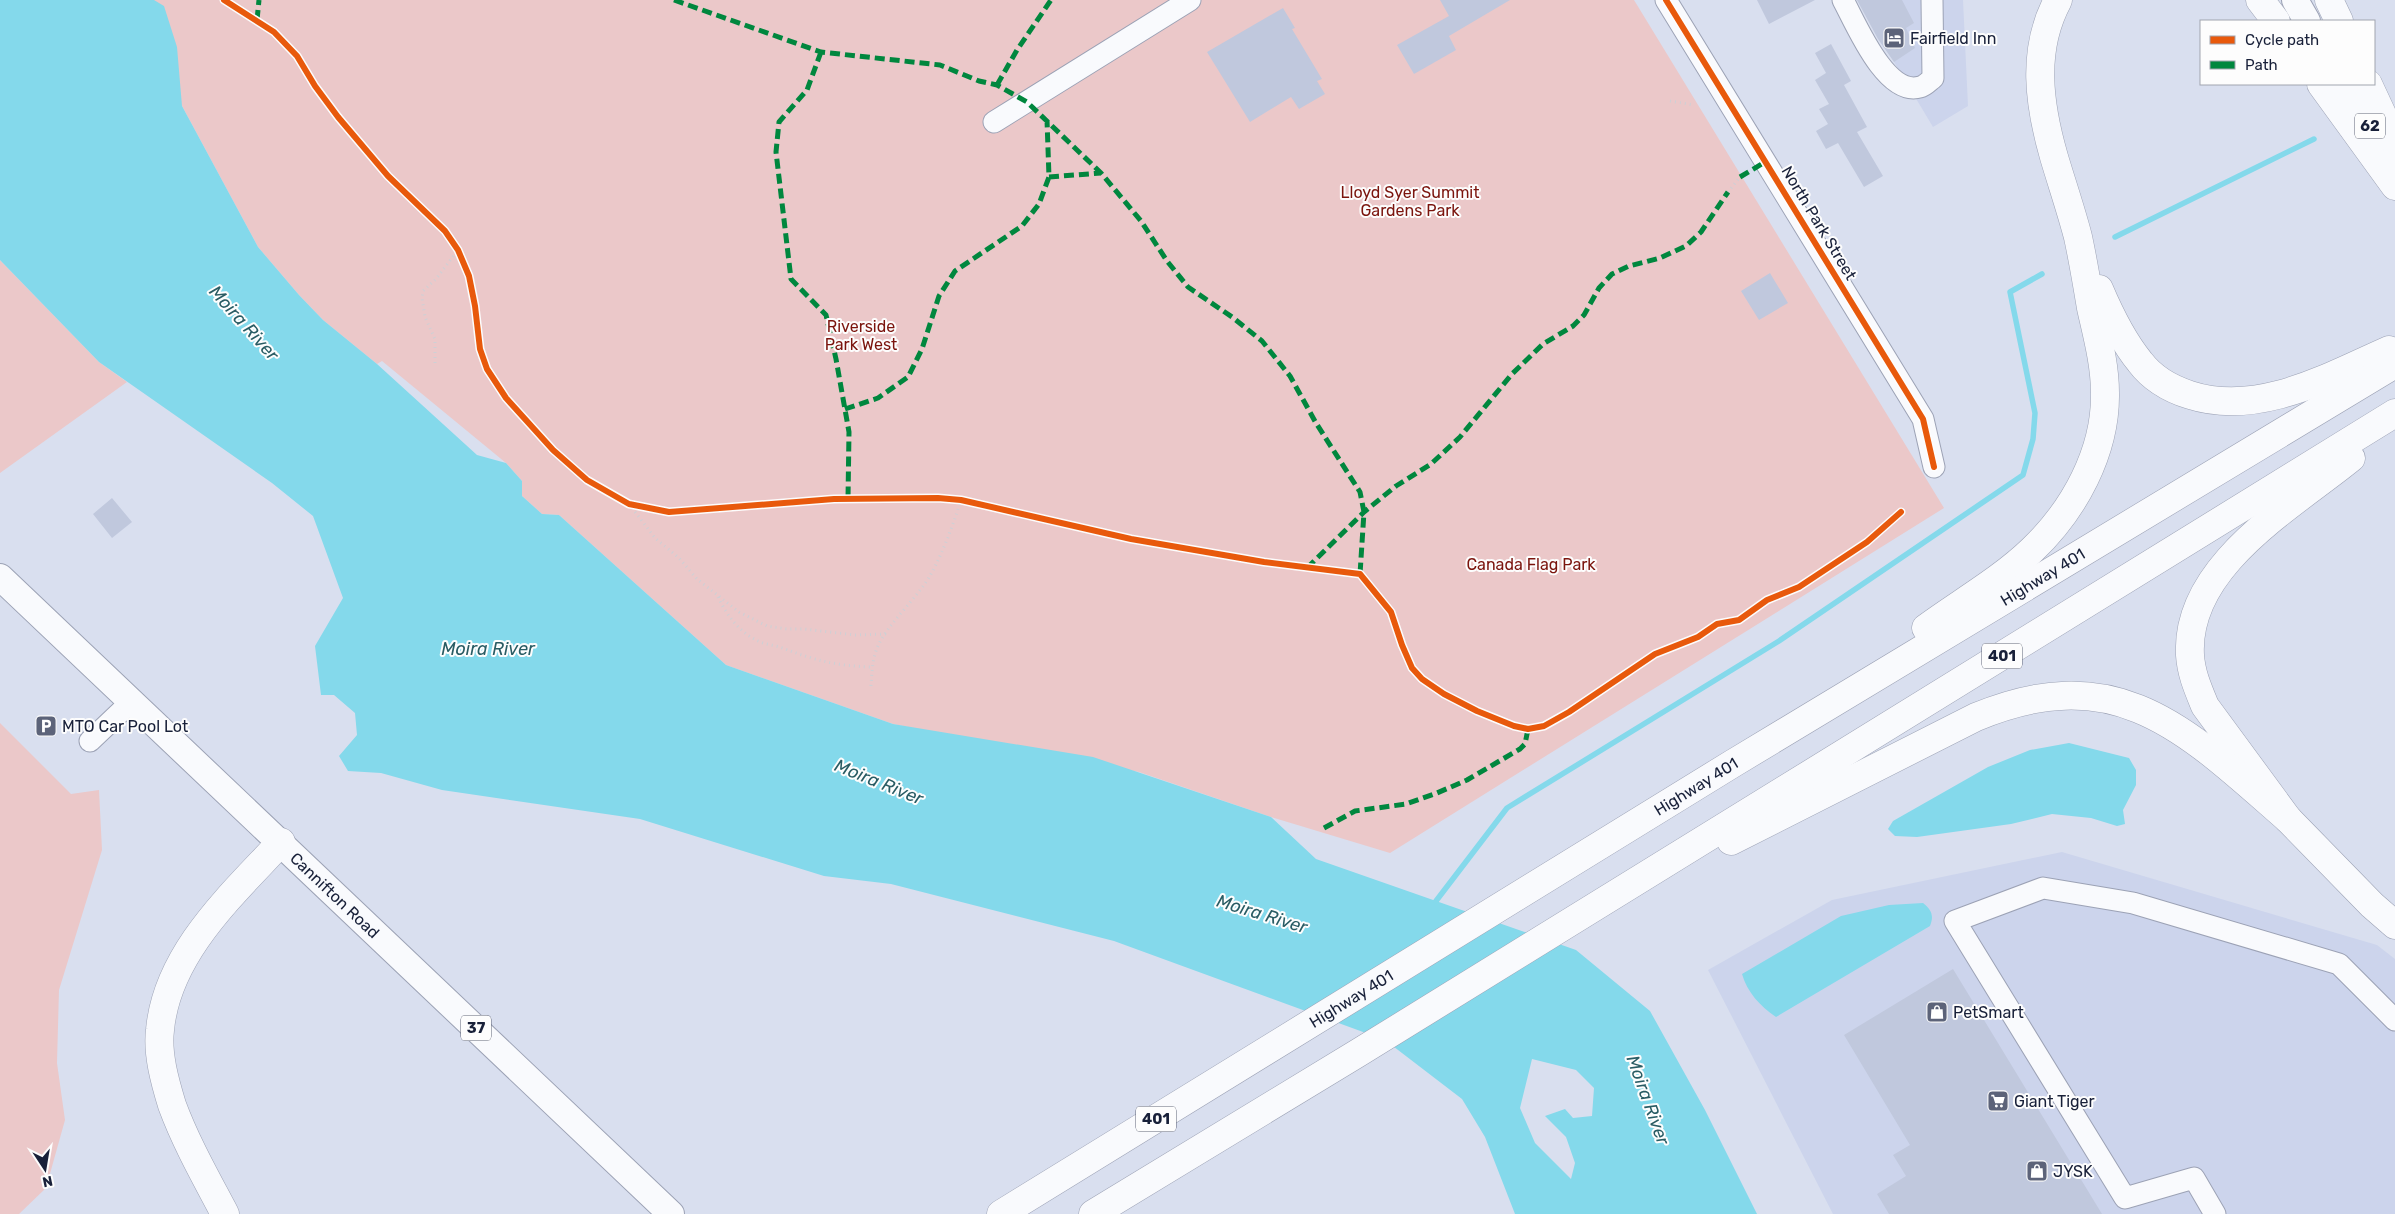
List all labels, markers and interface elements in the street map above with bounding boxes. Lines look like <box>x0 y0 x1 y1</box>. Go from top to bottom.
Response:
legend <box>2200 20 2375 85</box>
hotel icon: Fairfield Inn <box>1882 26 1906 50</box>
place label: Fairfield Inn <box>1910 29 1997 48</box>
text: Cycle path <box>2245 31 2319 49</box>
text: Path <box>2245 56 2278 74</box>
road number: 62 <box>2355 114 2385 138</box>
street label: North Park Street <box>1777 163 1861 283</box>
park label: Lloyd Syer Summit Gardens Park <box>1341 183 1480 220</box>
water label: Moira River <box>204 281 284 366</box>
park label: Riverside Park West <box>825 317 897 354</box>
street label: Highway 401 <box>1997 544 2088 609</box>
park label: Canada Flag Park <box>1466 555 1596 574</box>
water label: Moira River <box>441 638 536 660</box>
road number: 401 <box>1982 644 2022 668</box>
parking icon: MTO Car Pool Lot <box>34 714 58 738</box>
place label: MTO Car Pool Lot <box>62 717 188 736</box>
street label: Highway 401 <box>1650 753 1741 819</box>
water label: Moira River <box>831 754 928 810</box>
street label: Cannifton Road <box>286 848 384 942</box>
water label: Moira River <box>1214 890 1311 939</box>
street label: Highway 401 <box>1306 966 1396 1032</box>
shop icon: PetSmart <box>1925 1000 1949 1024</box>
place label: PetSmart <box>1953 1003 2024 1022</box>
road number: 37 <box>461 1016 491 1040</box>
water label: Moira River <box>1622 1052 1675 1149</box>
supermarket icon: Giant Tiger <box>1986 1089 2010 1113</box>
place label: Giant Tiger <box>2014 1092 2095 1111</box>
road number: 401 <box>1136 1106 1176 1132</box>
north arrow <box>20 1144 70 1194</box>
shop icon: JYSK <box>2025 1159 2049 1183</box>
place label: JYSK <box>2053 1162 2093 1181</box>
text: N <box>41 1172 54 1191</box>

